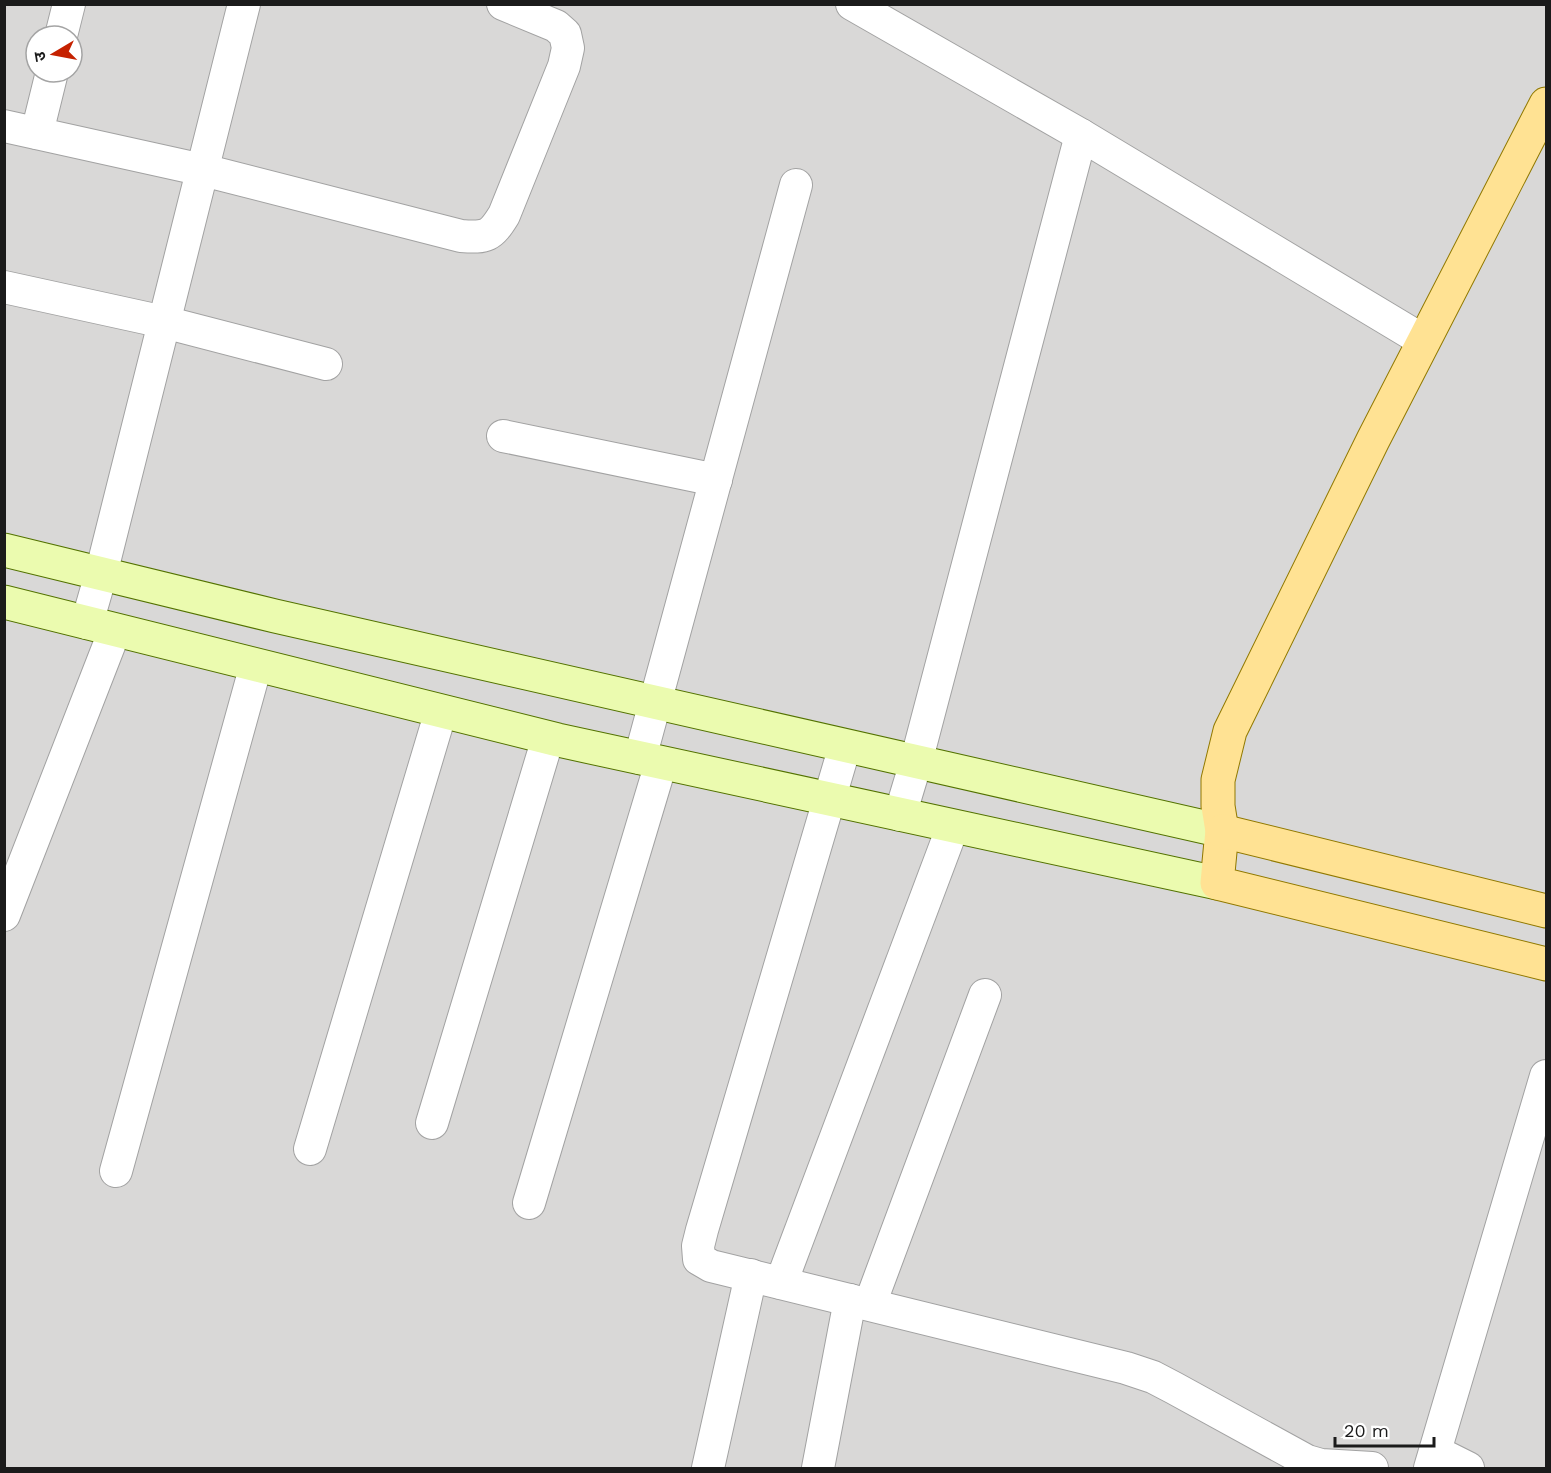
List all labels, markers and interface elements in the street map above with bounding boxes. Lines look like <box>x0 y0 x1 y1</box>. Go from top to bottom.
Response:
north arrow <box>24 24 84 84</box>
text: उ <box>29 50 50 63</box>
scale bar <box>1335 1410 1434 1448</box>
text: 20 m <box>1344 1420 1389 1441</box>

